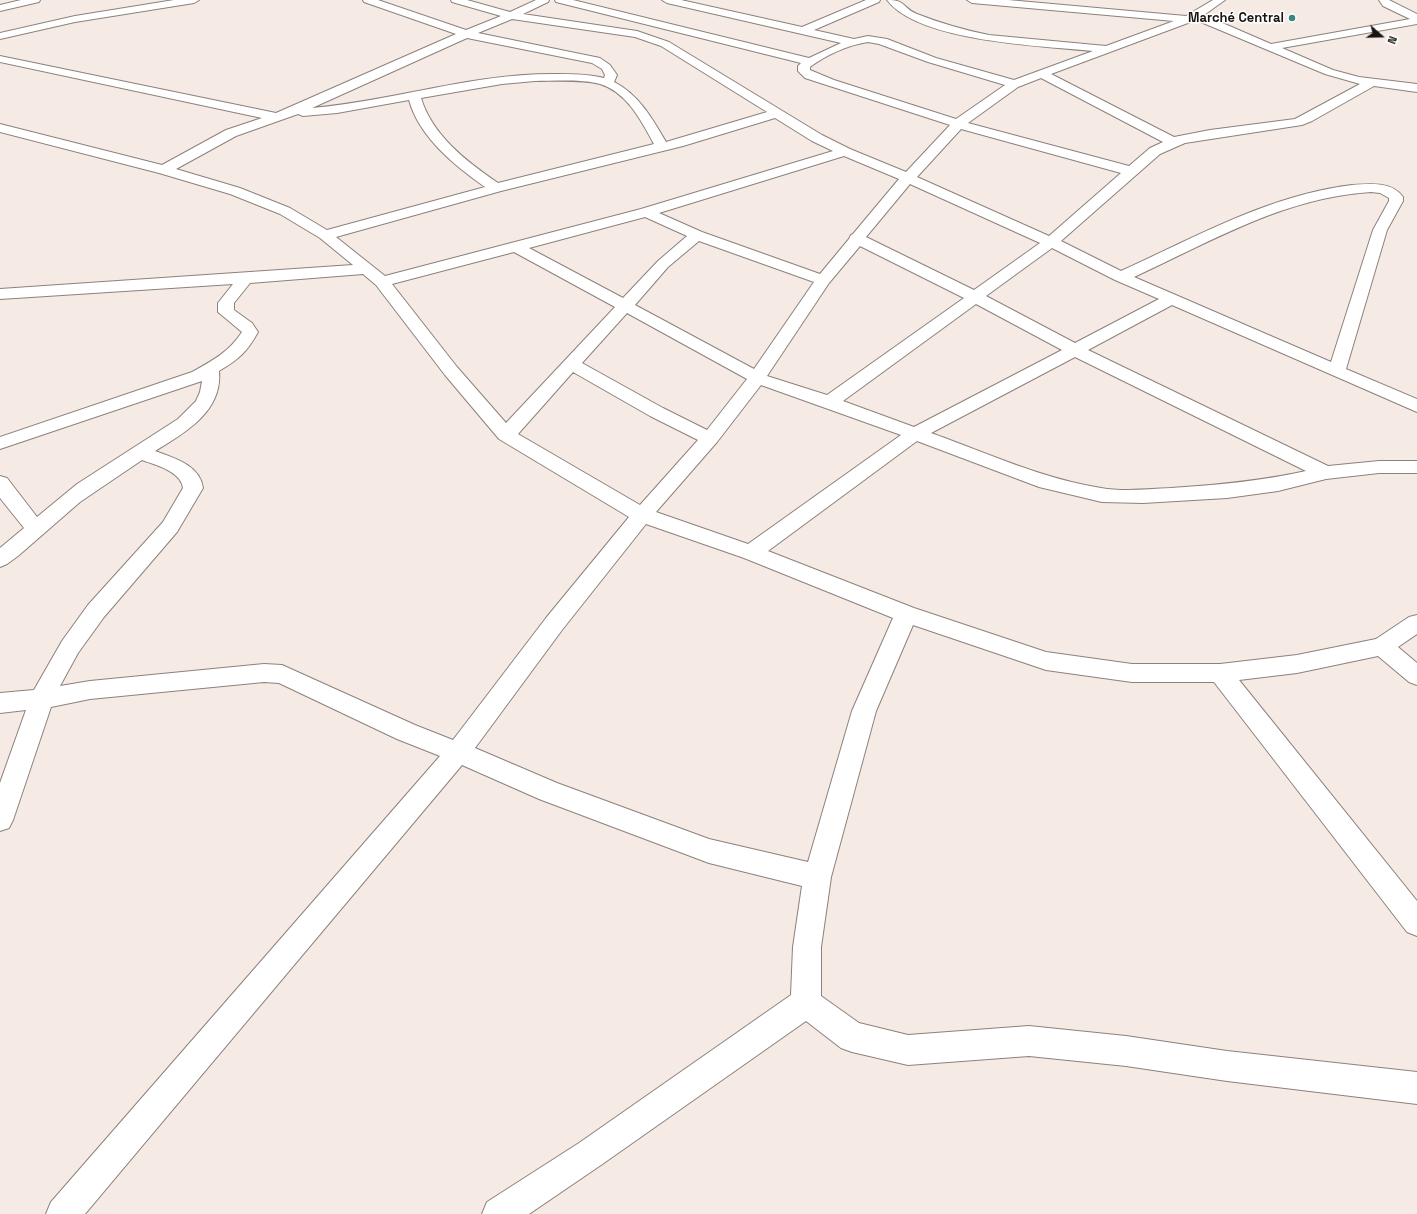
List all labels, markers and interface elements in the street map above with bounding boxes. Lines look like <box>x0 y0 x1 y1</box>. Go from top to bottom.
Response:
place label: Marché Central <box>1188 10 1284 26</box>
marker: Marché Central <box>1287 13 1297 23</box>
north arrow <box>1361 16 1401 56</box>
text: N <box>1384 34 1400 46</box>

